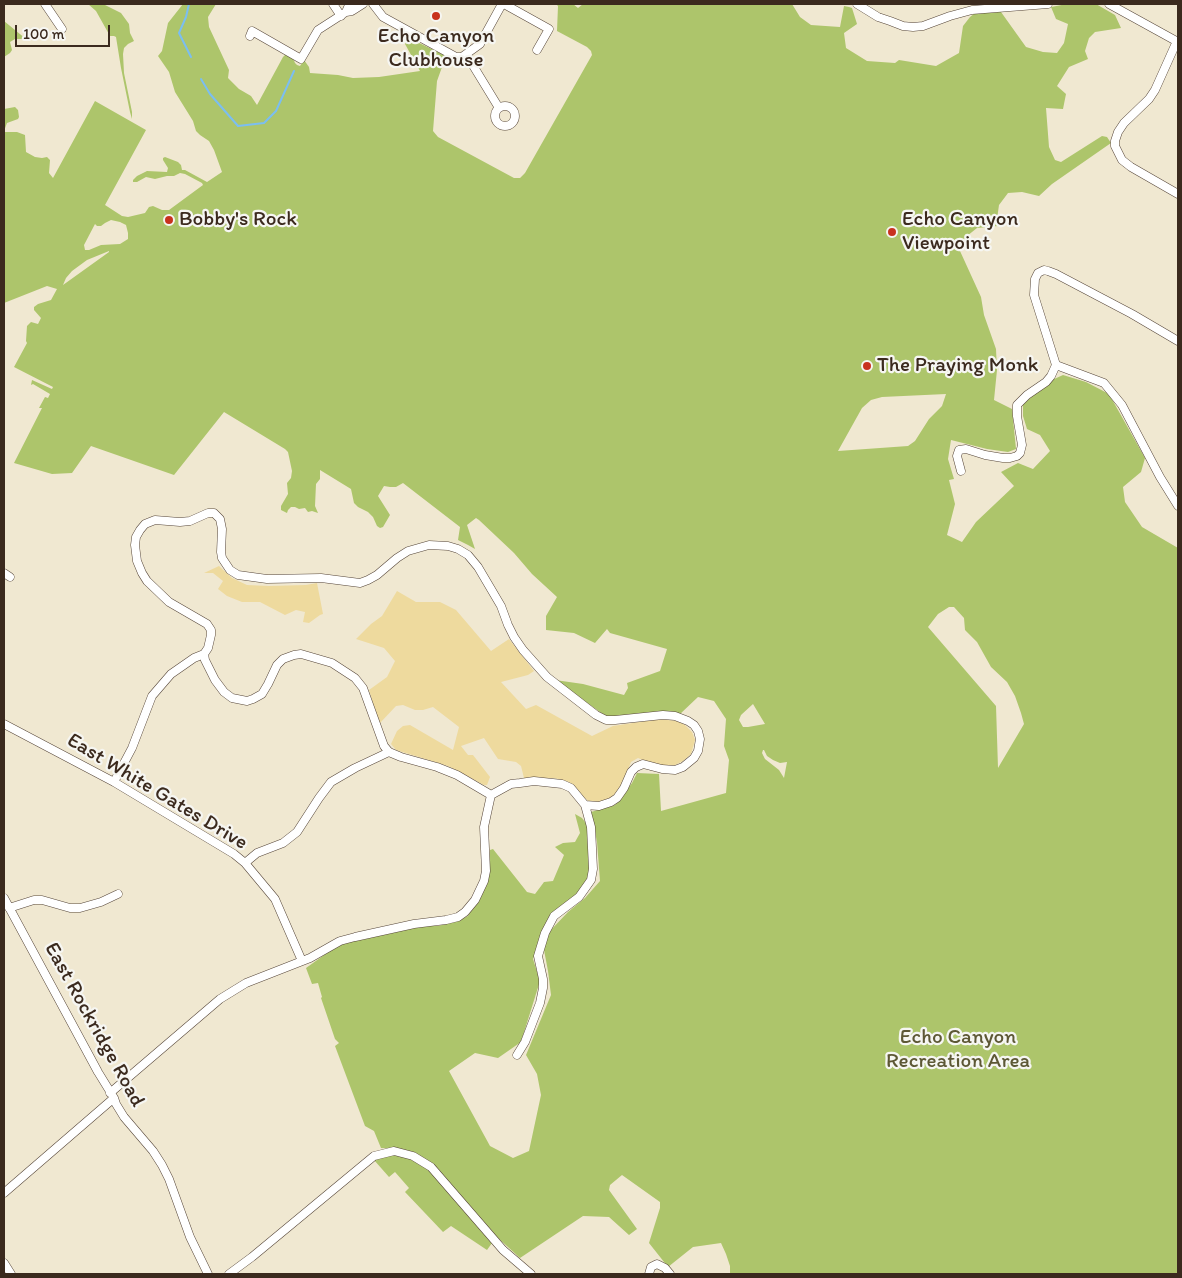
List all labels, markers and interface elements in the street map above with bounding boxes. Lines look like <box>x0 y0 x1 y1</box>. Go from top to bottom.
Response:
marker: Echo Canyon Clubhouse <box>430 10 442 22</box>
scale bar <box>18 15 112 47</box>
place label: Echo Canyon Clubhouse <box>378 24 494 74</box>
text: 100 m <box>23 25 64 43</box>
place label: Bobby's Rock <box>179 207 297 233</box>
place label: Echo Canyon Viewpoint <box>902 207 1018 257</box>
marker: Bobby's Rock <box>163 214 175 226</box>
marker: Echo Canyon Viewpoint <box>886 226 898 238</box>
place label: The Praying Monk <box>877 353 1039 379</box>
marker: The Praying Monk <box>861 360 873 372</box>
street label: East White Gates Drive <box>62 728 252 856</box>
street label: East Rockridge Road <box>38 938 150 1112</box>
park label: Echo Canyon Recreation Area <box>886 1025 1030 1075</box>

